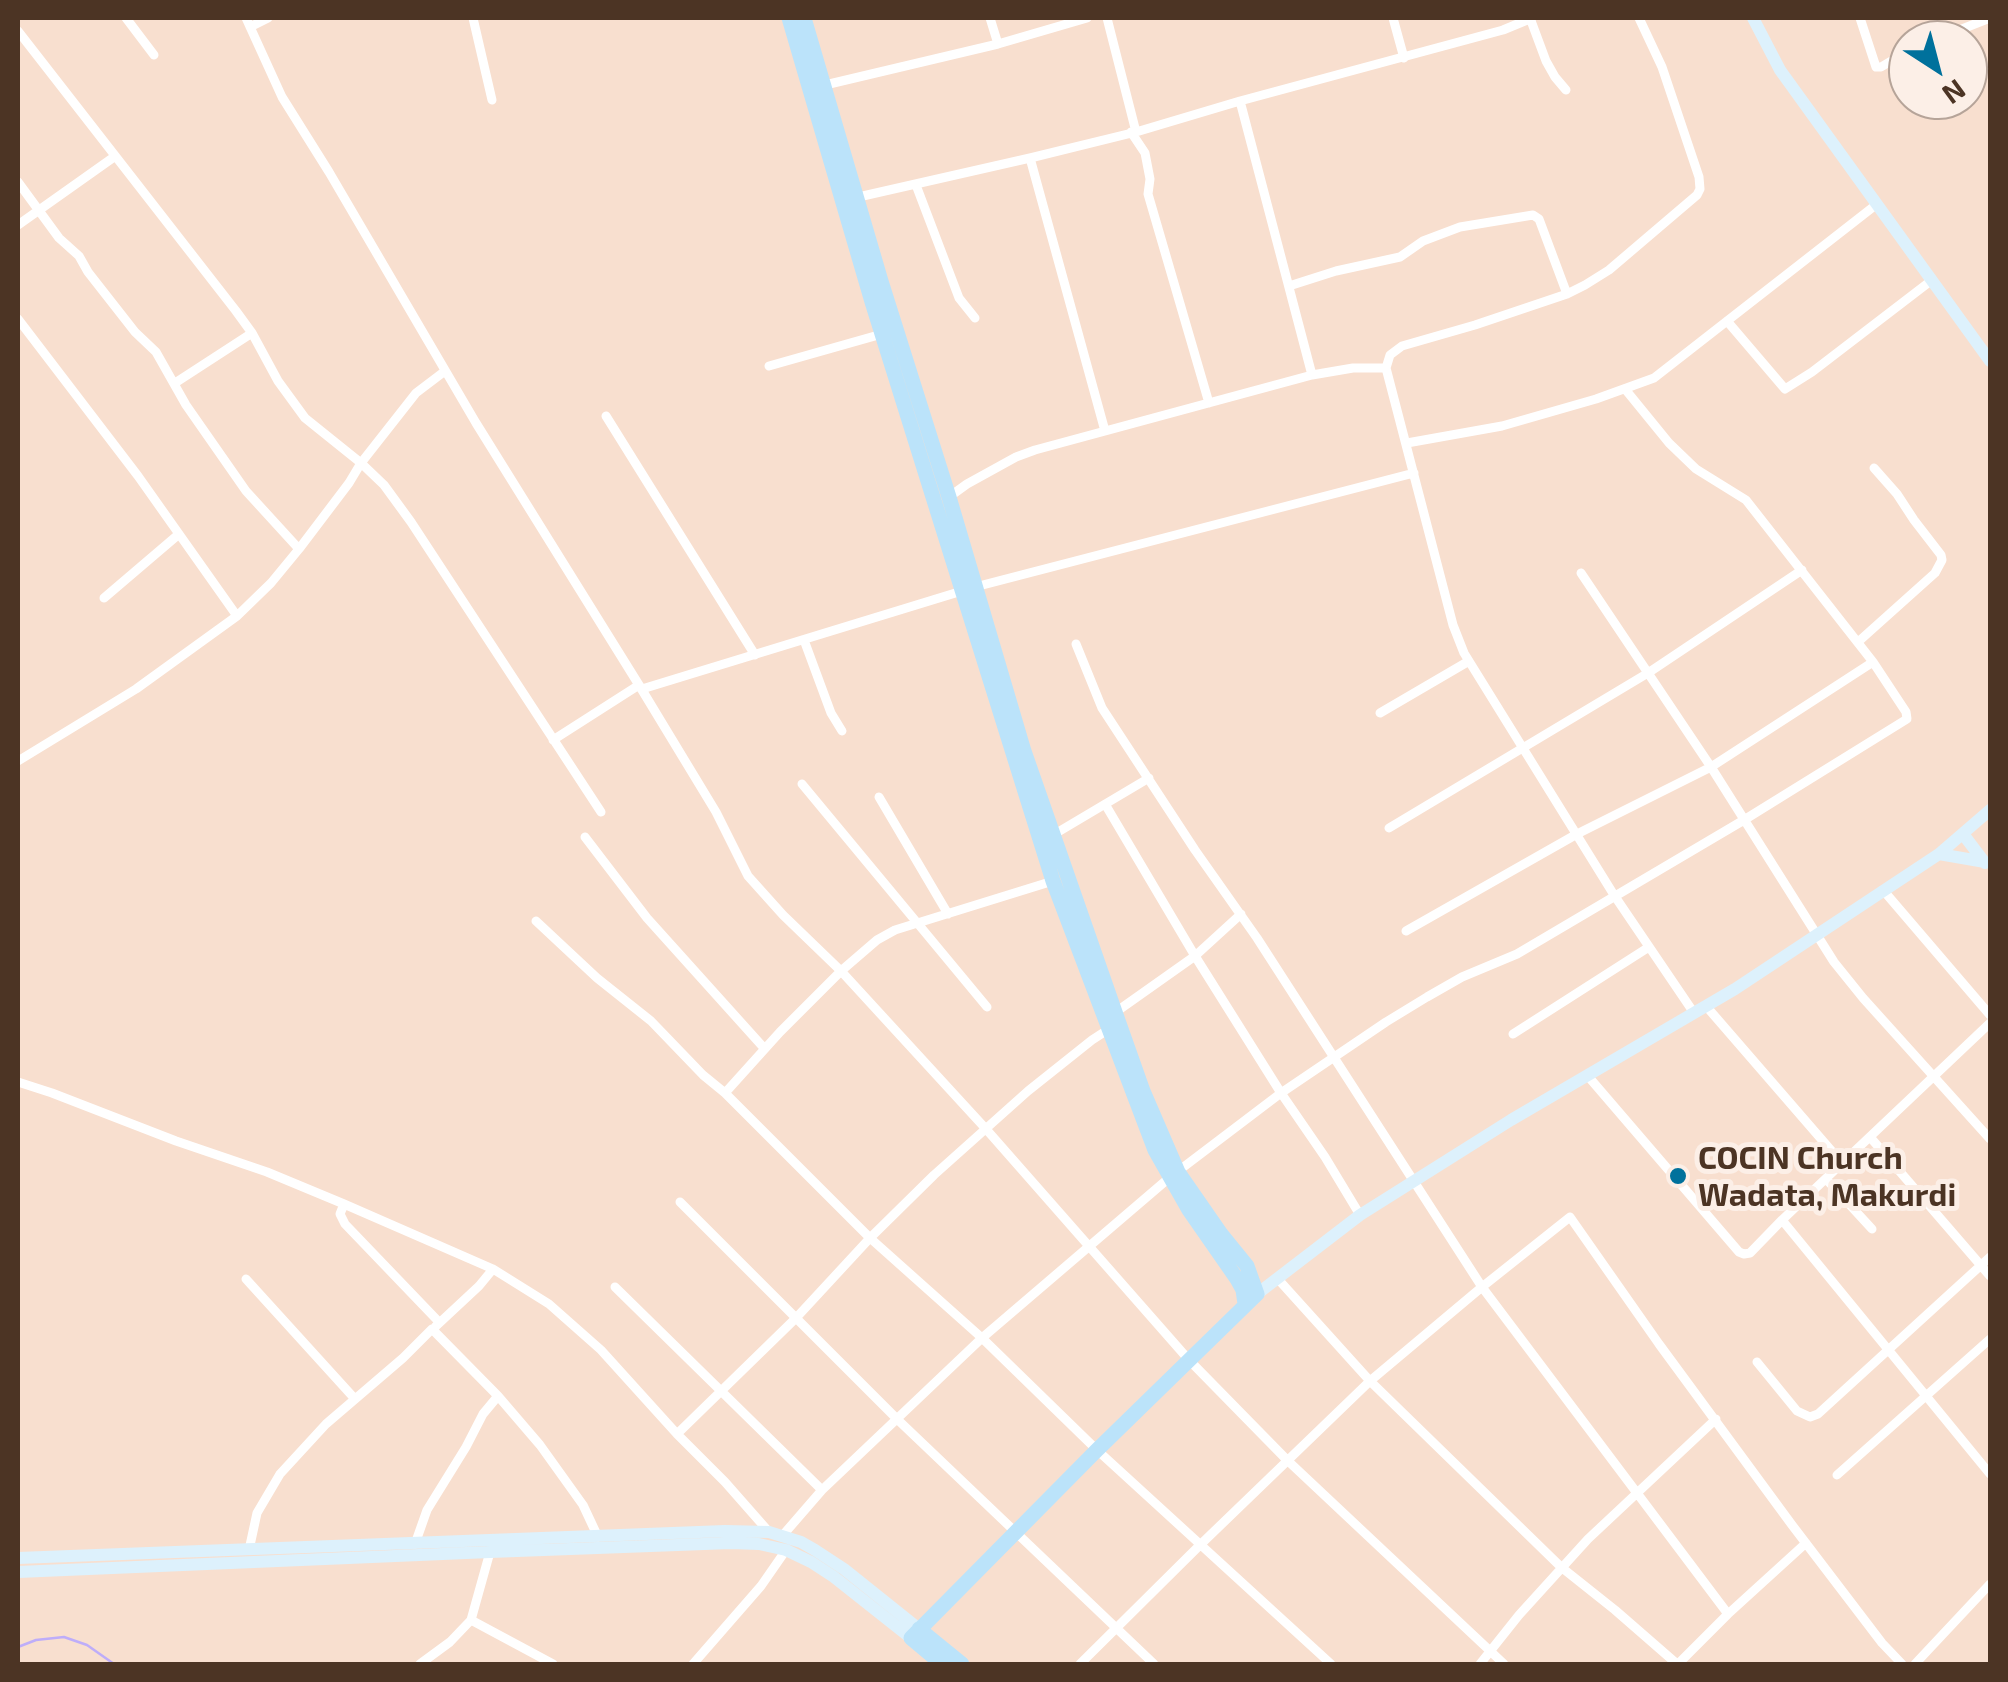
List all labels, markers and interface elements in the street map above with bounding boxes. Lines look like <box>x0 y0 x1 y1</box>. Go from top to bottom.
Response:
north arrow <box>1888 20 1988 120</box>
text: N <box>1936 73 1973 112</box>
place label: COCIN Church Wadata, Makurdi <box>1698 1139 1956 1214</box>
marker: COCIN Church Wadata, Makurdi <box>1667 1165 1689 1187</box>

